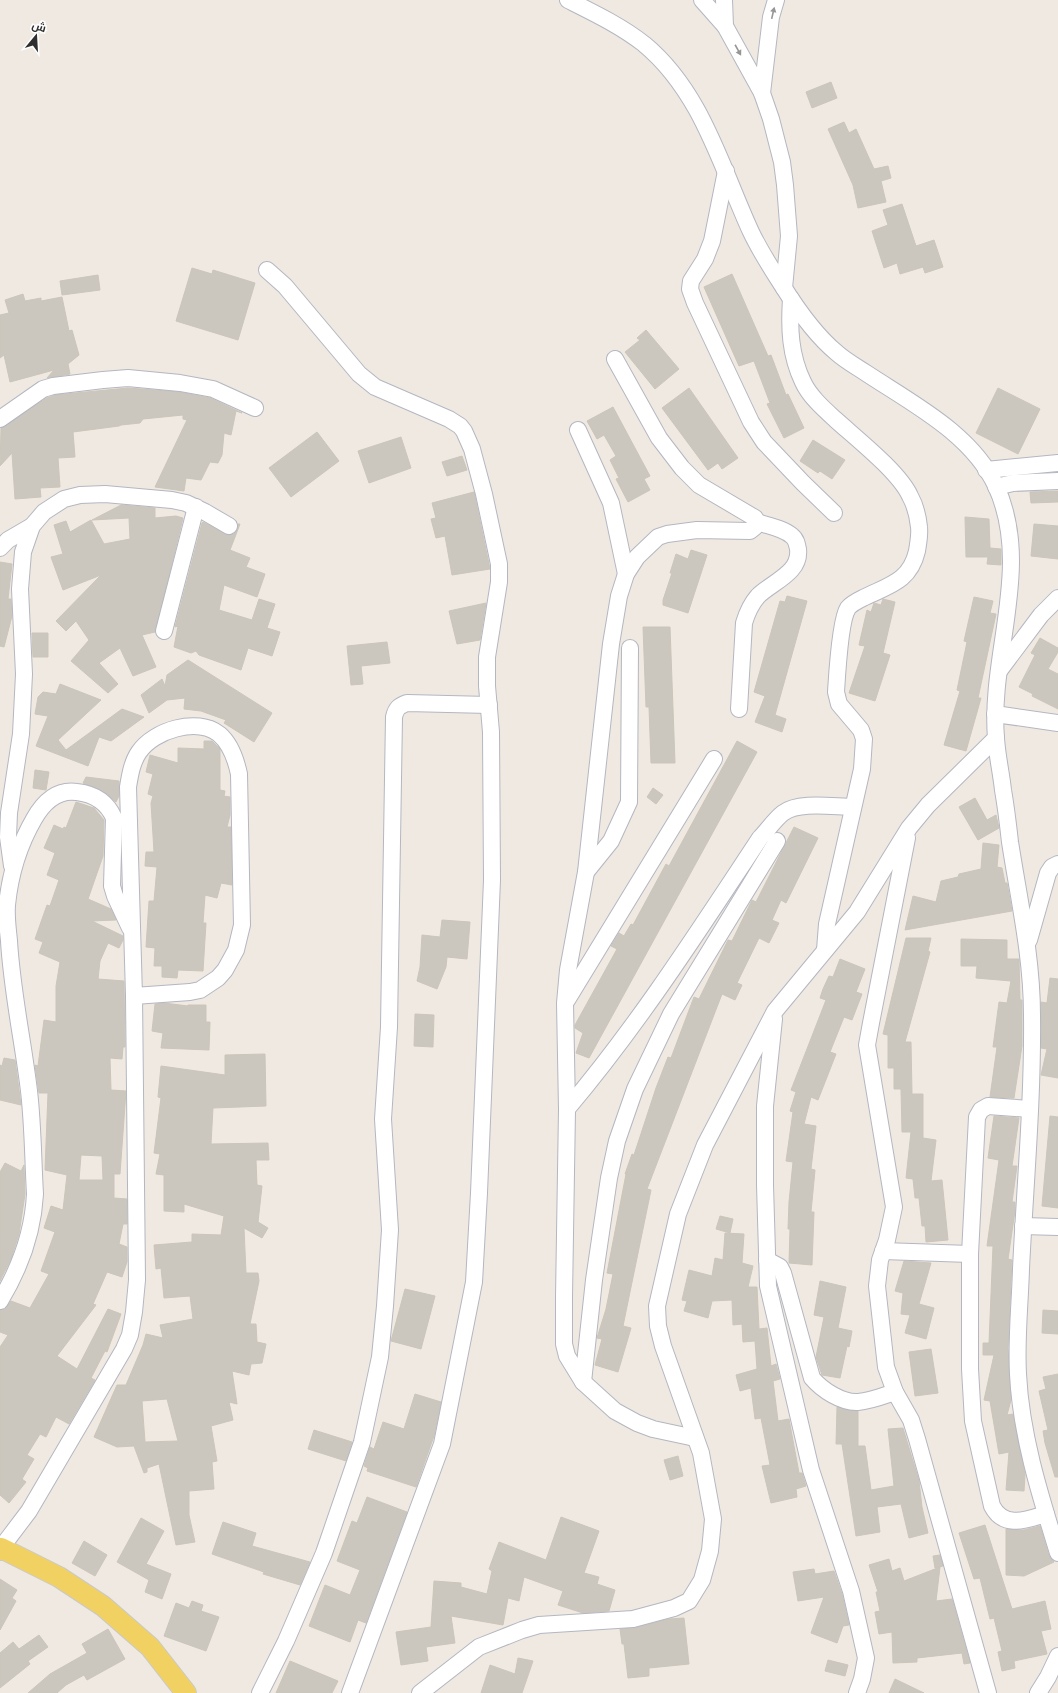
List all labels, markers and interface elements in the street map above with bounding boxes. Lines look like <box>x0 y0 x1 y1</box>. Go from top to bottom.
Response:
one-way arrow <box>770 6 776 19</box>
north arrow <box>16 16 56 56</box>
text: ش <box>30 18 48 35</box>
one-way arrow <box>735 44 741 55</box>

